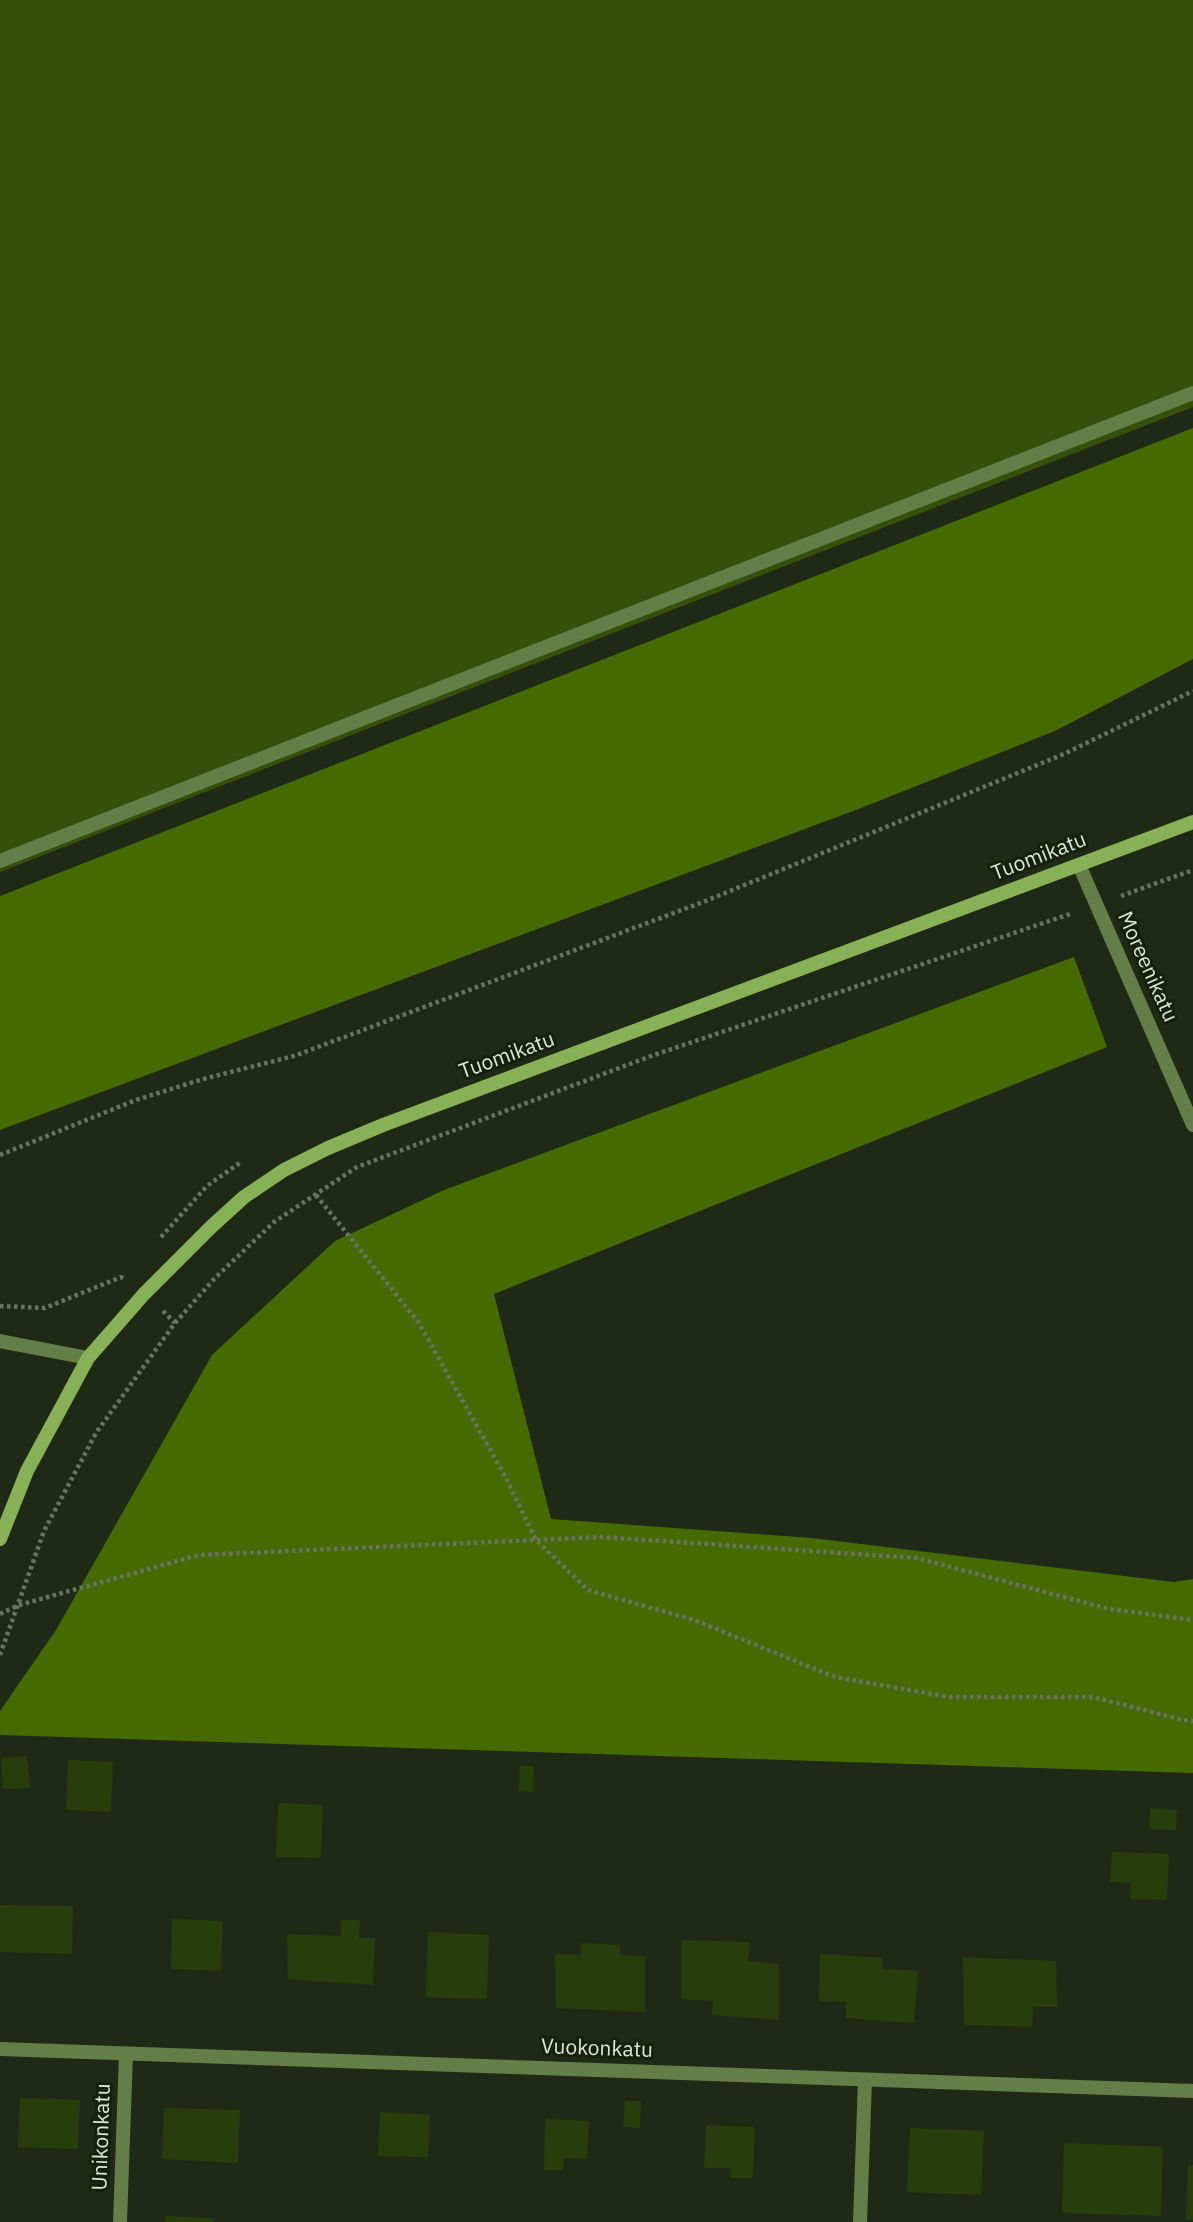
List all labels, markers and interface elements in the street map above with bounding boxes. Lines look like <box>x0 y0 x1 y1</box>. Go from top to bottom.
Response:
street label: Tuomikatu <box>988 827 1090 887</box>
street label: Moreenikatu <box>1111 908 1183 1026</box>
street label: Tuomikatu <box>456 1027 558 1085</box>
street label: Vuokonkatu <box>541 2034 653 2064</box>
street label: Unikonkatu <box>88 2083 116 2191</box>

